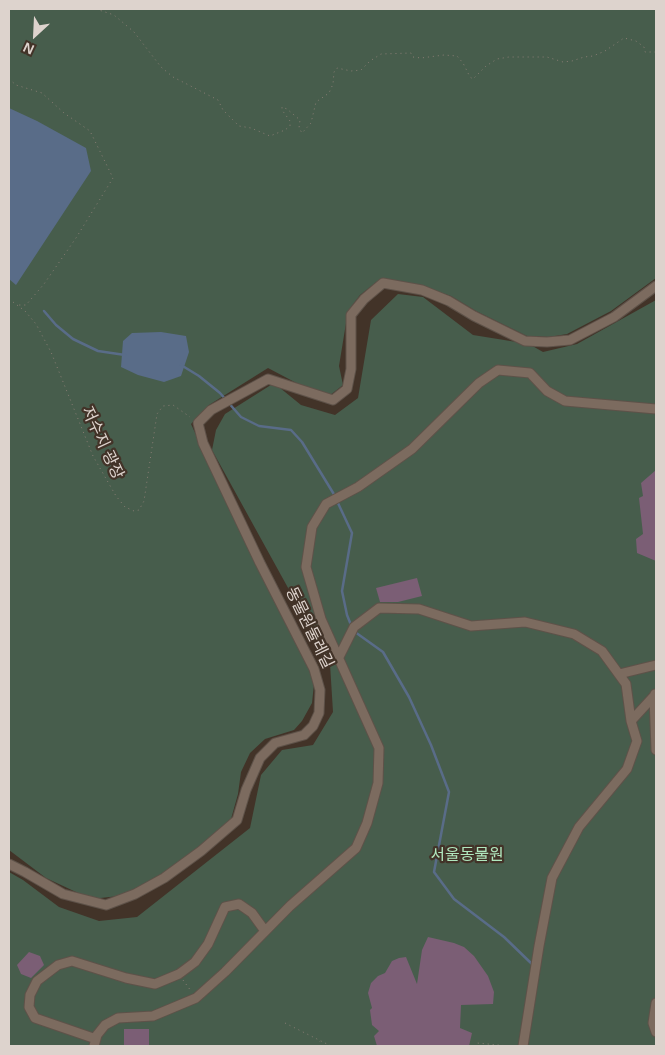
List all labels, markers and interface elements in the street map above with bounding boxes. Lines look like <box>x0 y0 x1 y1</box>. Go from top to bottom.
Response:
north arrow <box>10 10 60 60</box>
text: N <box>21 39 37 58</box>
street label: 저수지 광장 <box>77 404 127 482</box>
street label: 동물원둘레길 <box>281 584 337 672</box>
park label: 서울동물원 <box>430 846 504 866</box>

